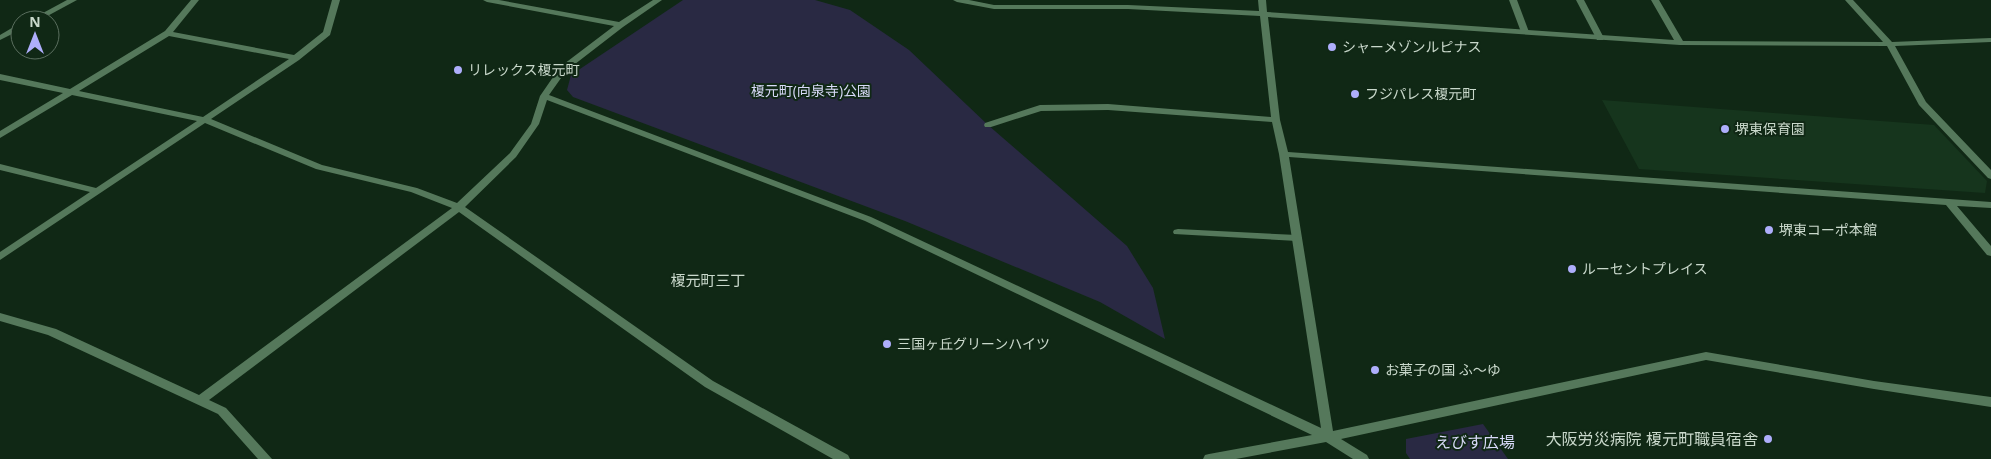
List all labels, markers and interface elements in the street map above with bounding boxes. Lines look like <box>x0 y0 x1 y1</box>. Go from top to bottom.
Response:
north arrow <box>10 10 60 60</box>
text: N <box>29 12 41 31</box>
place label: シャーメゾンルピナス <box>1342 37 1481 56</box>
marker: シャーメゾンルピナス <box>1326 41 1338 53</box>
place label: リレックス榎元町 <box>468 60 580 79</box>
marker: リレックス榎元町 <box>452 64 464 76</box>
park label: 榎元町(向泉寺)公園 <box>751 81 871 100</box>
place label: フジパレス榎元町 <box>1365 84 1476 103</box>
marker: フジパレス榎元町 <box>1349 88 1361 100</box>
place label: 堺東保育園 <box>1735 119 1805 138</box>
marker: 堺東保育園 <box>1719 123 1731 135</box>
place label: 堺東コーポ本館 <box>1779 220 1877 239</box>
marker: 堺東コーポ本館 <box>1763 224 1775 236</box>
place label: ルーセントプレイス <box>1582 259 1708 278</box>
marker: ルーセントプレイス <box>1566 263 1578 275</box>
district label: 榎元町三丁 <box>670 270 746 290</box>
place label: 三国ヶ丘グリーンハイツ <box>897 334 1050 353</box>
marker: 三国ヶ丘グリーンハイツ <box>881 338 893 350</box>
place label: お菓子の国 ふ～ゆ <box>1385 360 1501 379</box>
marker: お菓子の国 ふ～ゆ <box>1369 364 1381 376</box>
place label: 大阪労災病院 榎元町職員宿舎 <box>1546 428 1758 450</box>
park label: えびす広場 <box>1435 431 1515 453</box>
marker: 大阪労災病院 榎元町職員宿舎 <box>1762 433 1774 445</box>

